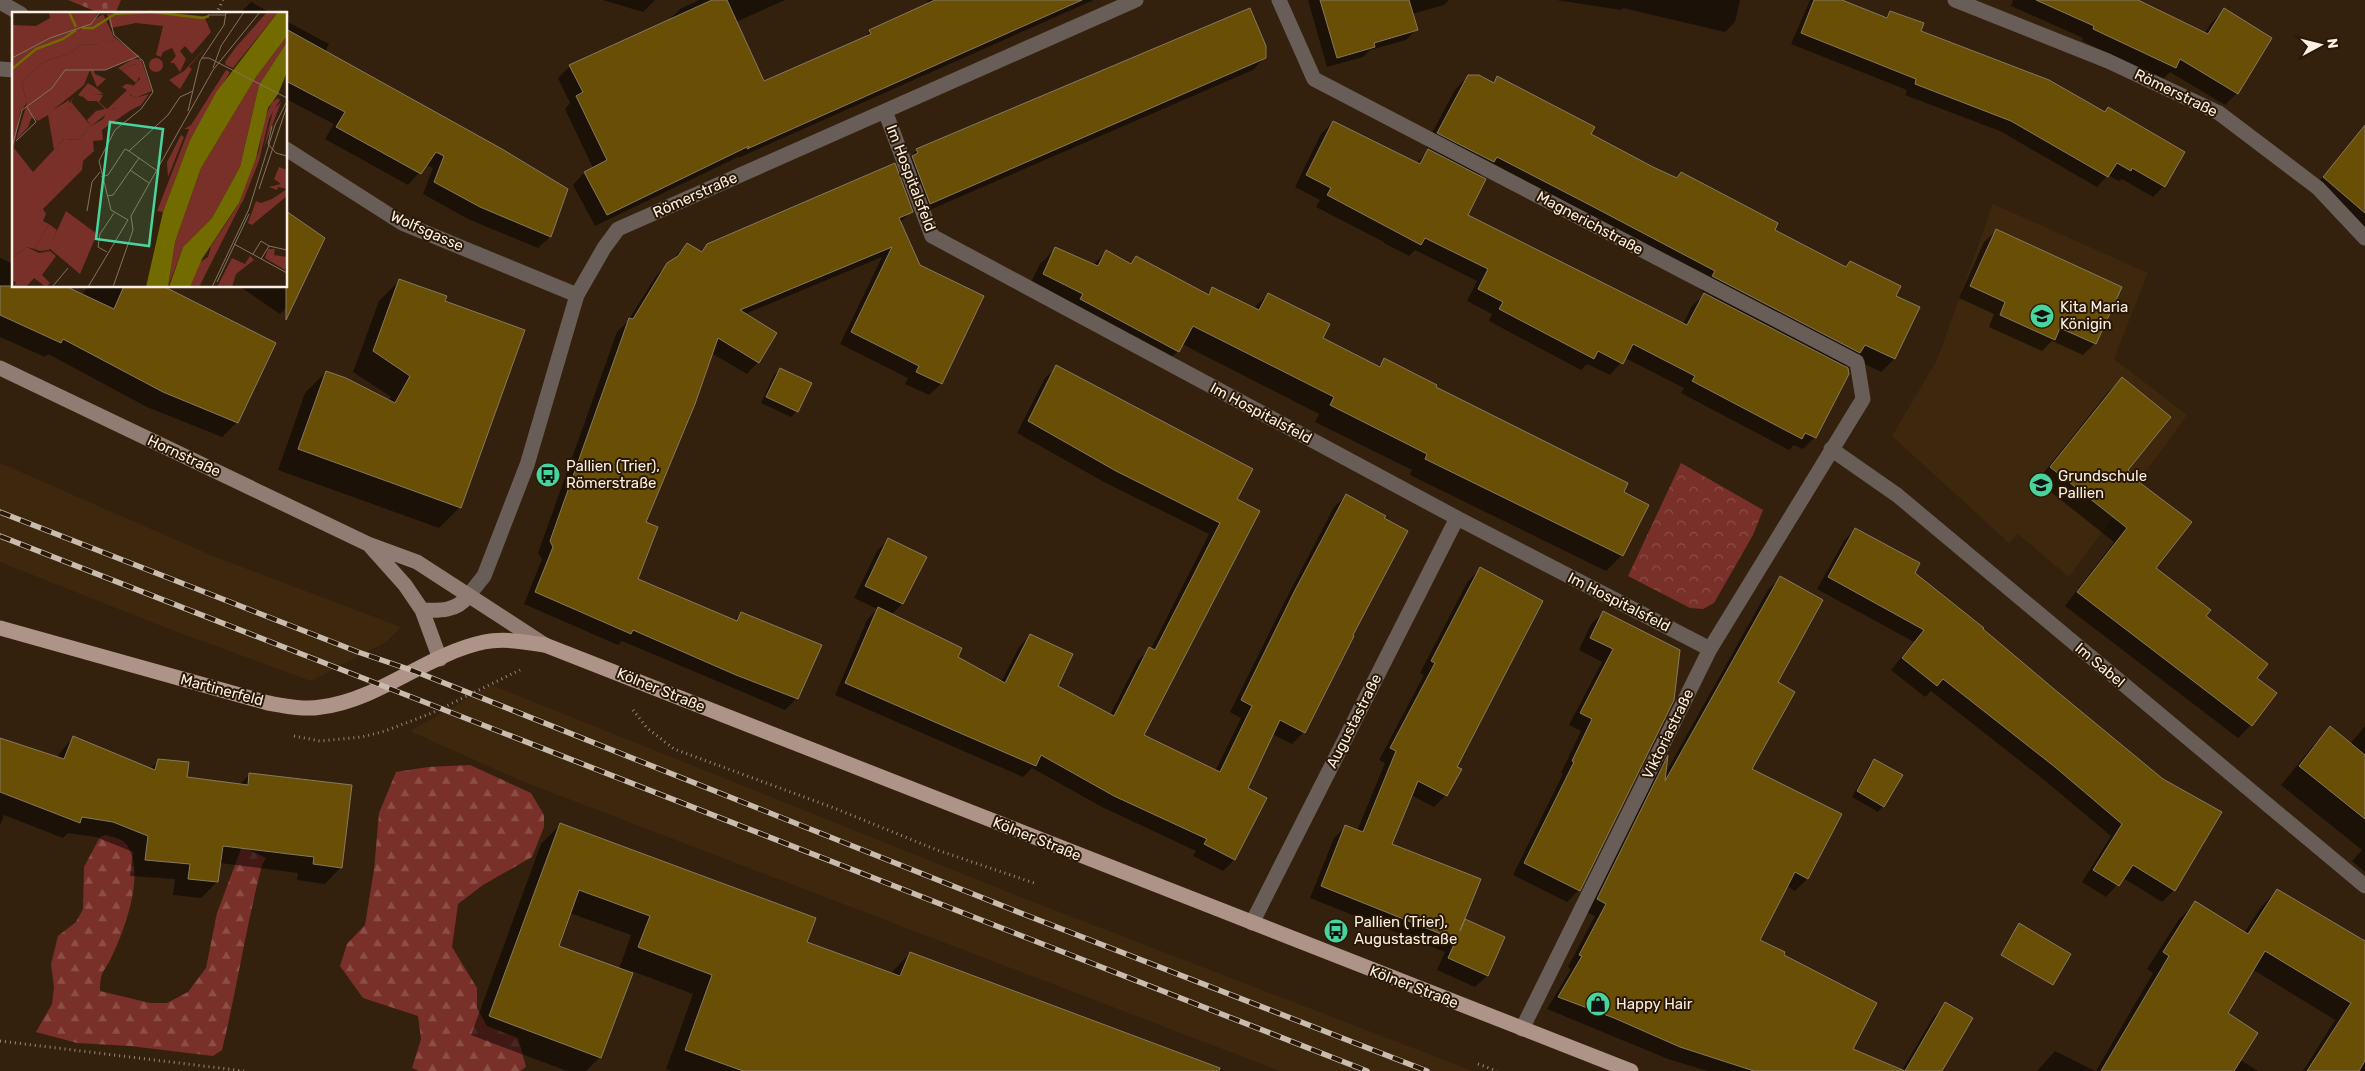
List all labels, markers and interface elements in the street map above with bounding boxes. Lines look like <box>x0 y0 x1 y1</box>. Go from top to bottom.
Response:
inset map <box>12 12 288 288</box>
north arrow <box>2295 20 2345 70</box>
text: N <box>2323 37 2341 50</box>
street label: Römerstraße <box>2131 65 2221 121</box>
street label: Im Hospitalsfeld <box>882 122 940 234</box>
street label: Römerstraße <box>650 168 740 222</box>
street label: Magnerichstraße <box>1534 187 1646 259</box>
street label: Wolfsgasse <box>388 207 466 255</box>
place label: Kita Maria Königin <box>2060 298 2128 333</box>
school or university icon: Kita Maria Königin <box>2029 303 2055 329</box>
street label: Im Hospitalsfeld <box>1207 379 1315 447</box>
street label: Hornstraße <box>145 431 223 481</box>
place label: Pallien (Trier), Römerstraße <box>566 457 660 492</box>
bus stop icon: Pallien (Trier), Römerstraße <box>535 462 561 488</box>
place label: Grundschule Pallien <box>2058 467 2147 502</box>
school or university icon: Grundschule Pallien <box>2028 472 2054 498</box>
street label: Im Hospitalsfeld <box>1565 568 1673 636</box>
street label: Im Sabel <box>2071 639 2129 691</box>
street label: Kölner Straße <box>614 664 708 716</box>
street label: Martinerfeld <box>179 670 265 710</box>
street label: Augustastraße <box>1323 671 1385 771</box>
street label: Viktoriastraße <box>1638 686 1698 782</box>
street label: Kölner Straße <box>990 813 1084 865</box>
place label: Pallien (Trier), Augustastraße <box>1354 913 1457 948</box>
bus stop icon: Pallien (Trier), Augustastraße <box>1323 918 1349 944</box>
street label: Kölner Straße <box>1367 962 1461 1012</box>
shop icon: Happy Hair <box>1585 991 1611 1017</box>
place label: Happy Hair <box>1616 995 1693 1013</box>

